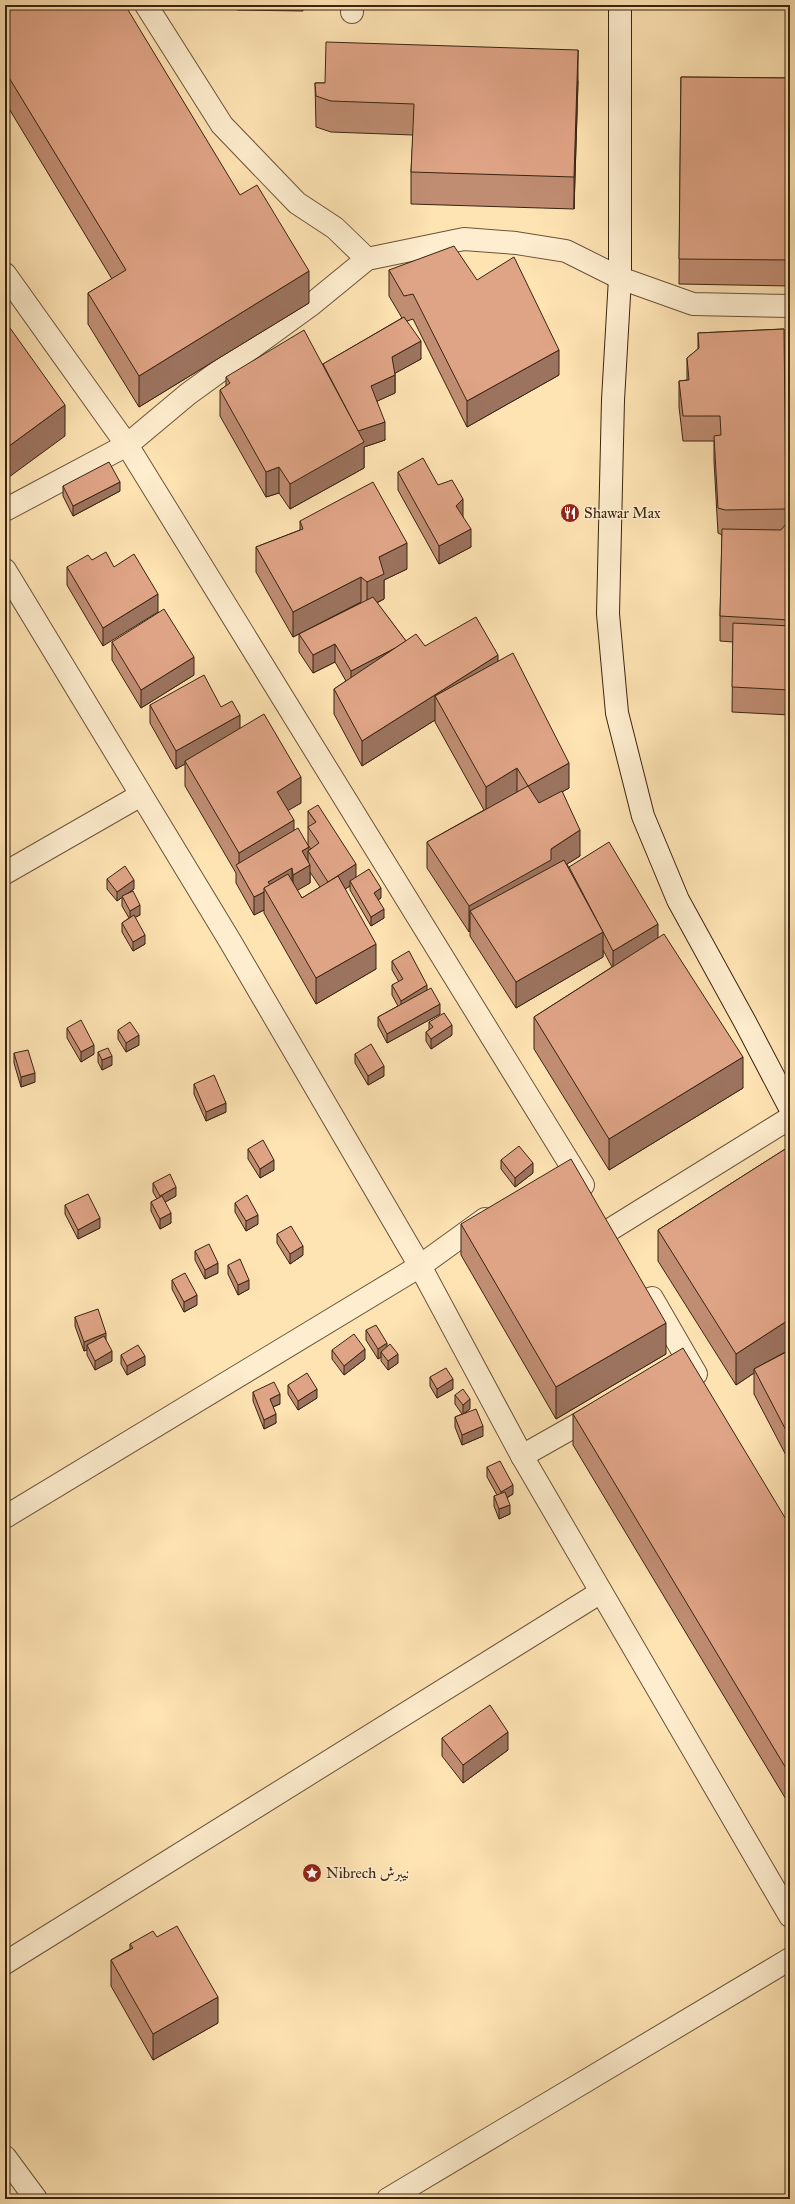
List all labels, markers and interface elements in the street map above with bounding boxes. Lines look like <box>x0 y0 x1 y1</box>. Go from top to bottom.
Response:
restaurant icon: Shawar Max <box>559 502 581 524</box>
place label: Shawar Max <box>584 504 661 522</box>
place icon: Nibrech نيبرش <box>301 1862 323 1884</box>
place label: Nibrech نيبرش <box>326 1864 409 1882</box>

